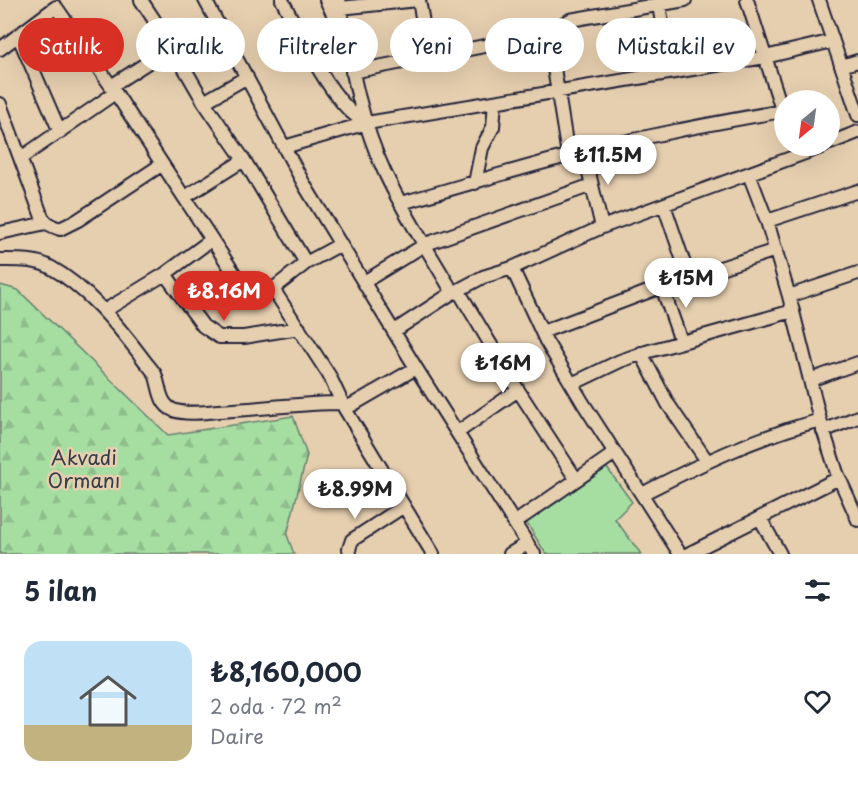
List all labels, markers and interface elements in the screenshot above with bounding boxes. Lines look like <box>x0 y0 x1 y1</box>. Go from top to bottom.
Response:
chip: Satılık <box>18 18 124 72</box>
chip: Kiralık <box>136 18 245 72</box>
chip: Filtreler <box>257 18 378 72</box>
chip: Yeni <box>390 18 473 72</box>
chip: Daire <box>485 18 584 72</box>
chip: Müstakil ev <box>596 18 756 72</box>
north arrow <box>774 90 840 156</box>
map controls <box>774 90 840 156</box>
pin: ₺11.5M <box>559 135 657 186</box>
text: ₺11.5M <box>574 139 642 169</box>
pin: ₺15M <box>650 258 722 309</box>
text: ₺15M <box>658 262 714 292</box>
pin: ₺8.16M <box>175 271 273 322</box>
text: ₺8.16M <box>187 275 261 305</box>
pin: ₺16M <box>467 343 539 394</box>
text: ₺16M <box>475 347 531 377</box>
park label: Akvadi Ormanı <box>48 442 120 495</box>
pin: ₺8.99M <box>306 469 404 520</box>
text: ₺8.99M <box>317 473 393 503</box>
text: 5 ilan <box>24 571 97 610</box>
icon: filters <box>801 574 834 607</box>
text: ₺8,160,000 <box>210 652 362 691</box>
icon: home <box>72 665 144 737</box>
icon: heart <box>801 685 834 718</box>
text: 2 oda · 72 m² <box>210 691 342 721</box>
text: Daire <box>210 721 264 751</box>

